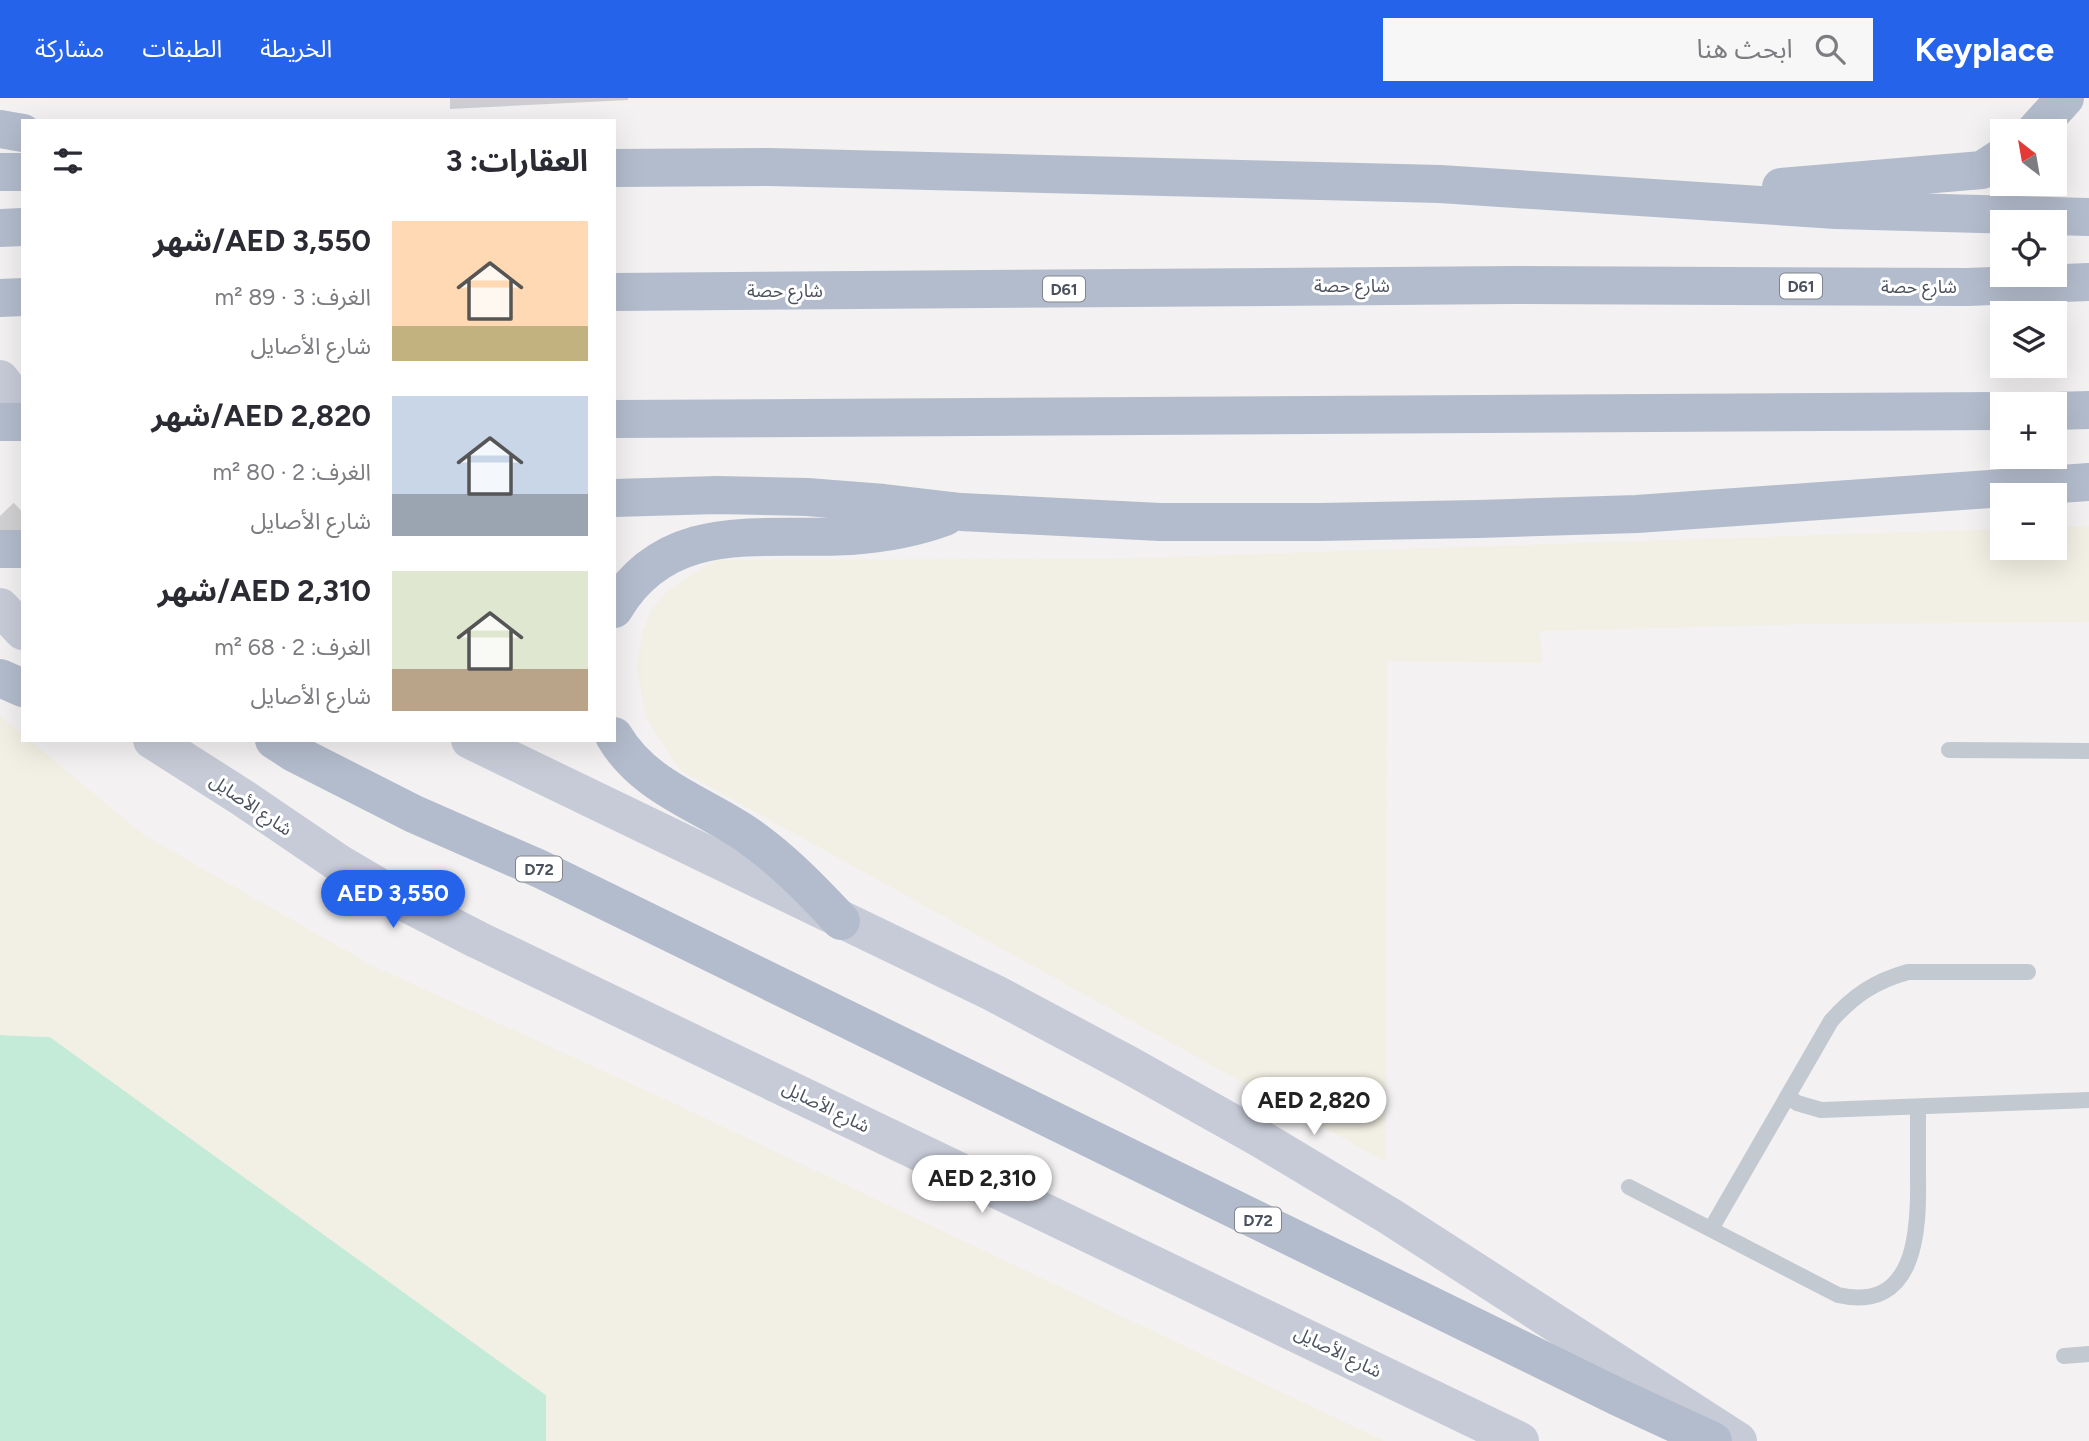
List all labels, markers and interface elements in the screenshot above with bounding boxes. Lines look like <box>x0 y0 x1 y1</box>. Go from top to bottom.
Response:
search box <box>1383 18 1873 81</box>
icon: search <box>1811 30 1849 68</box>
text: Keyplace <box>1915 30 2054 69</box>
text: ابحث هنا <box>1697 33 1793 65</box>
text: مشاركة <box>35 34 104 63</box>
text: الطبقات <box>142 34 222 63</box>
text: الخريطة <box>260 34 332 63</box>
north arrow <box>1990 119 2067 196</box>
map controls <box>1990 119 2067 560</box>
icon: filters <box>49 142 87 180</box>
text: العقارات: 3 <box>446 142 588 179</box>
button: locate <box>1990 210 2067 287</box>
text: AED 3,550/شهر <box>153 222 371 259</box>
icon: home <box>448 249 532 333</box>
road number: D61 <box>1780 274 1822 298</box>
street label: شارع حصة <box>1314 275 1390 300</box>
road number: D61 <box>1043 276 1085 302</box>
street label: شارع حصة <box>1881 276 1957 301</box>
street label: شارع حصة <box>747 280 823 305</box>
text: الغرف: 3 · 89 m² <box>215 283 371 311</box>
button: layers <box>1990 301 2067 378</box>
text: شارع الأصايل <box>251 332 371 360</box>
button: + <box>1990 392 2067 469</box>
text: AED 2,820/شهر <box>151 397 371 434</box>
icon: home <box>448 424 532 508</box>
text: الغرف: 2 · 80 m² <box>213 458 371 486</box>
button: − <box>1990 483 2067 560</box>
text: شارع الأصايل <box>251 507 371 535</box>
text: AED 2,310/شهر <box>158 572 371 609</box>
icon: home <box>448 599 532 683</box>
text: الغرف: 2 · 68 m² <box>214 633 371 661</box>
text: شارع الأصايل <box>251 682 371 710</box>
street label: شارع الأصايل <box>204 770 296 843</box>
road number: D72 <box>516 856 562 882</box>
pin: AED 3,550 <box>313 870 473 930</box>
text: AED 3,550 <box>337 879 449 907</box>
street label: شارع الأصايل <box>777 1076 873 1140</box>
pin: AED 2,820 <box>1234 1077 1394 1137</box>
text: AED 2,820 <box>1257 1086 1371 1114</box>
pin: AED 2,310 <box>902 1156 1062 1215</box>
text: AED 2,310 <box>928 1164 1036 1192</box>
road number: D72 <box>1235 1208 1281 1232</box>
street label: شارع الأصايل <box>1289 1321 1385 1385</box>

